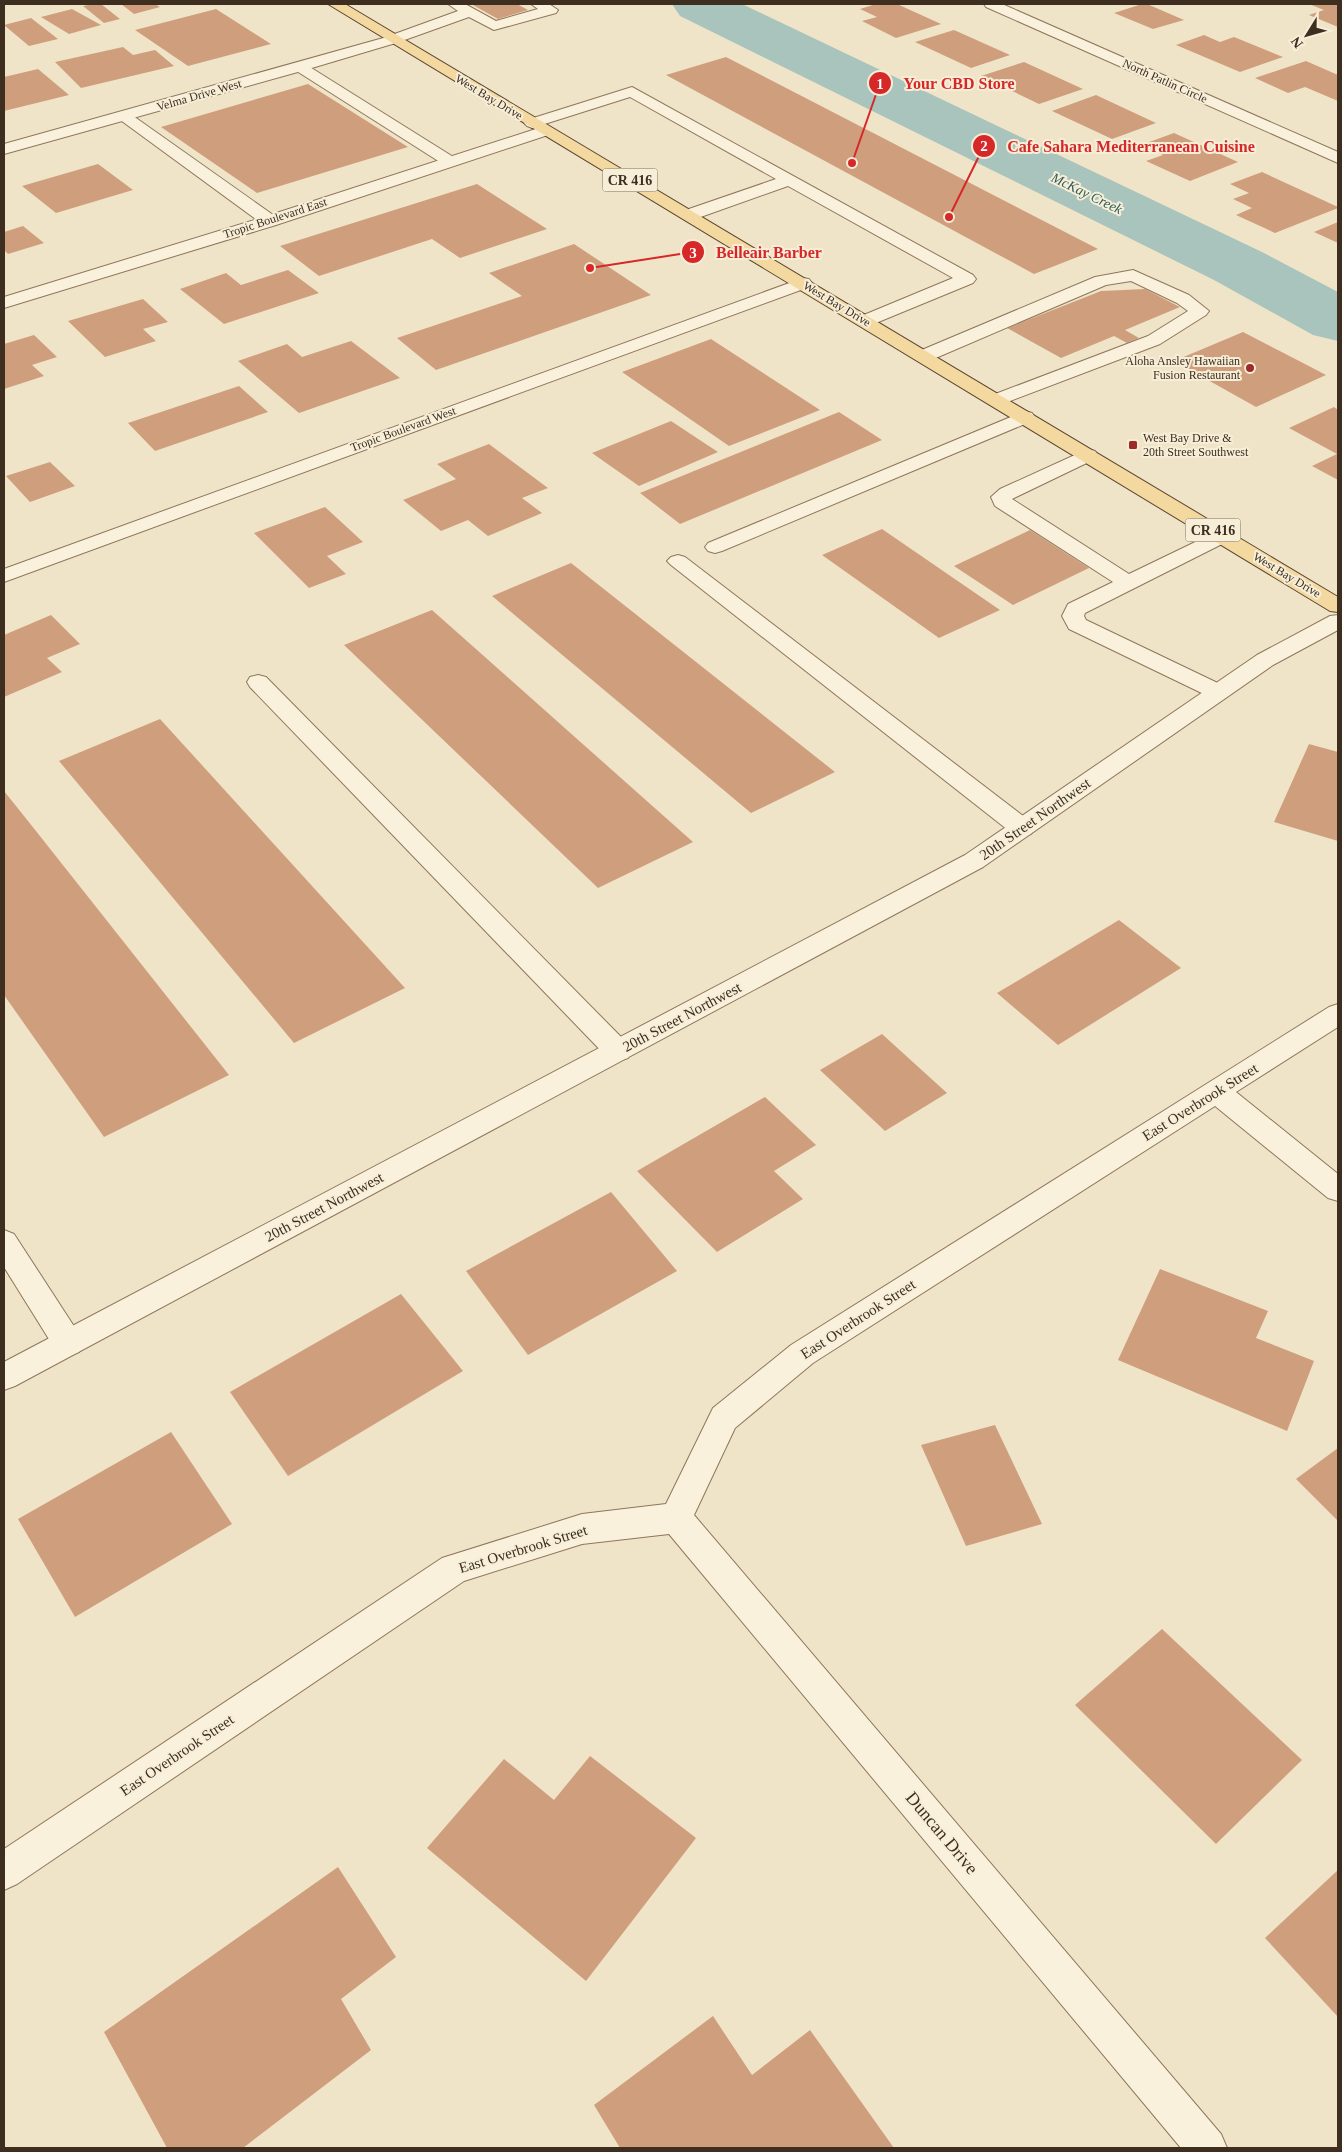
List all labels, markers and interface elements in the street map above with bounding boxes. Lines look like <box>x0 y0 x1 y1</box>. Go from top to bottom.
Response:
north arrow <box>1282 10 1332 60</box>
text: N <box>1288 34 1306 51</box>
street label: North Patlin Circle <box>1120 56 1210 106</box>
callout: Your CBD Store <box>868 68 1024 99</box>
street label: West Bay Drive <box>453 71 525 123</box>
text: Your CBD Store <box>903 75 1015 92</box>
street label: Velma Drive West <box>155 76 244 114</box>
text: 1 <box>876 76 884 92</box>
callout: Cafe Sahara Mediterranean Cuisine <box>972 131 1264 162</box>
text: 2 <box>980 138 988 154</box>
text: Cafe Sahara Mediterranean Cuisine <box>1007 138 1255 155</box>
road number: CR 416 <box>602 168 658 192</box>
water label: McKay Creek <box>1048 169 1125 217</box>
street label: Tropic Boulevard East <box>221 194 329 241</box>
callout: Belleair Barber <box>681 237 832 268</box>
text: Belleair Barber <box>716 244 822 261</box>
text: 3 <box>689 245 697 261</box>
street label: West Bay Drive <box>801 278 873 330</box>
place label: Aloha Ansley Hawaiian Fusion Restaurant <box>1125 354 1241 382</box>
marker: Aloha Ansley Hawaiian Fusion Restaurant <box>1244 362 1256 374</box>
street label: Tropic Boulevard West <box>348 403 458 455</box>
place label: West Bay Drive & 20th Street Southwest <box>1143 431 1249 459</box>
marker: West Bay Drive & 20th Street Southwest <box>1127 439 1139 451</box>
road number: CR 416 <box>1186 518 1240 542</box>
street label: West Bay Drive <box>1251 549 1323 601</box>
street label: 20th Street Northwest <box>976 774 1094 863</box>
street label: 20th Street Northwest <box>620 979 745 1055</box>
street label: East Overbrook Street <box>1139 1059 1261 1144</box>
street label: 20th Street Northwest <box>262 1169 387 1245</box>
street label: East Overbrook Street <box>798 1276 919 1362</box>
street label: East Overbrook Street <box>457 1522 590 1576</box>
street label: East Overbrook Street <box>117 1711 237 1799</box>
street label: Duncan Drive <box>902 1788 982 1878</box>

